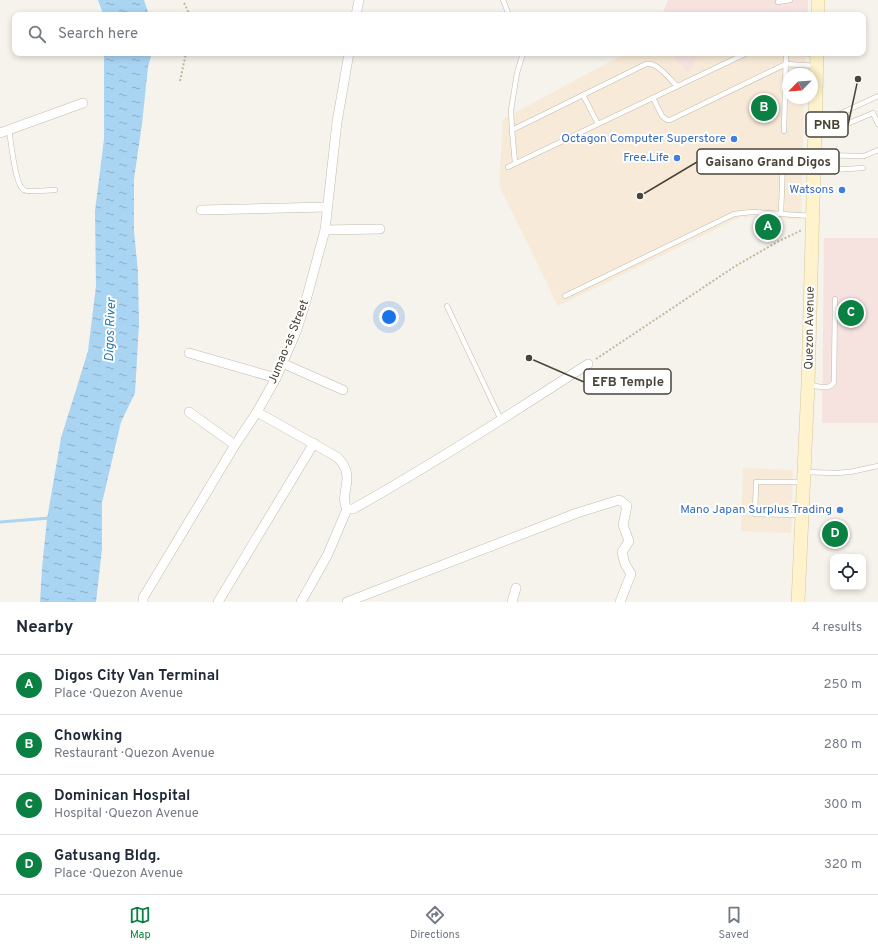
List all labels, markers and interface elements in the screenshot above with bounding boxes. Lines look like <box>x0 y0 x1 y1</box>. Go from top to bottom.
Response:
search box <box>12 12 866 56</box>
icon: search <box>26 23 48 45</box>
text: Search here <box>58 25 138 44</box>
north arrow <box>782 68 818 104</box>
pin: B <box>751 93 777 123</box>
callout: PNB <box>806 112 848 137</box>
text: PNB <box>814 118 840 134</box>
place label: Octagon Computer Superstore <box>561 131 726 147</box>
marker: Octagon Computer Superstore <box>729 134 739 144</box>
callout: Gaisano Grand Digos <box>697 149 839 174</box>
place label: Free.Life <box>623 150 669 166</box>
marker: Free.Life <box>672 153 682 163</box>
text: Gaisano Grand Digos <box>705 155 831 171</box>
place label: Watsons <box>789 182 834 198</box>
marker: Watsons <box>837 185 847 195</box>
pin: A <box>755 212 781 242</box>
street label: Quezon Avenue <box>801 286 819 370</box>
water label: Digos River <box>102 297 120 362</box>
street label: Jumao-as Street <box>265 298 313 386</box>
pin: C <box>838 298 864 328</box>
your location <box>379 307 399 327</box>
callout: EFB Temple <box>584 369 671 394</box>
text: EFB Temple <box>592 375 664 391</box>
place label: Mano Japan Surplus Trading <box>680 502 832 518</box>
marker: Mano Japan Surplus Trading <box>835 505 845 515</box>
pin: D <box>822 519 848 549</box>
map controls <box>830 554 866 590</box>
button: locate <box>830 554 866 590</box>
text: Nearby <box>16 617 73 639</box>
text: 4 results <box>812 620 862 636</box>
text: Digos City Van Terminal <box>54 667 219 686</box>
text: A <box>24 677 34 693</box>
text: 250 m <box>824 677 862 693</box>
text: Place · Quezon Avenue <box>54 686 183 702</box>
text: Chowking <box>54 727 122 746</box>
text: B <box>25 737 33 753</box>
text: 280 m <box>824 737 862 753</box>
text: Restaurant · Quezon Avenue <box>54 746 215 762</box>
text: Dominican Hospital <box>54 787 190 806</box>
text: C <box>25 797 33 813</box>
text: 300 m <box>824 797 862 813</box>
text: Hospital · Quezon Avenue <box>54 806 199 822</box>
text: Gatusang Bldg. <box>54 847 160 866</box>
text: D <box>24 857 34 873</box>
text: 320 m <box>824 857 862 873</box>
text: Place · Quezon Avenue <box>54 866 183 882</box>
tab: Map <box>129 904 151 942</box>
tab: Directions <box>410 904 460 942</box>
tab: Saved <box>718 904 749 942</box>

